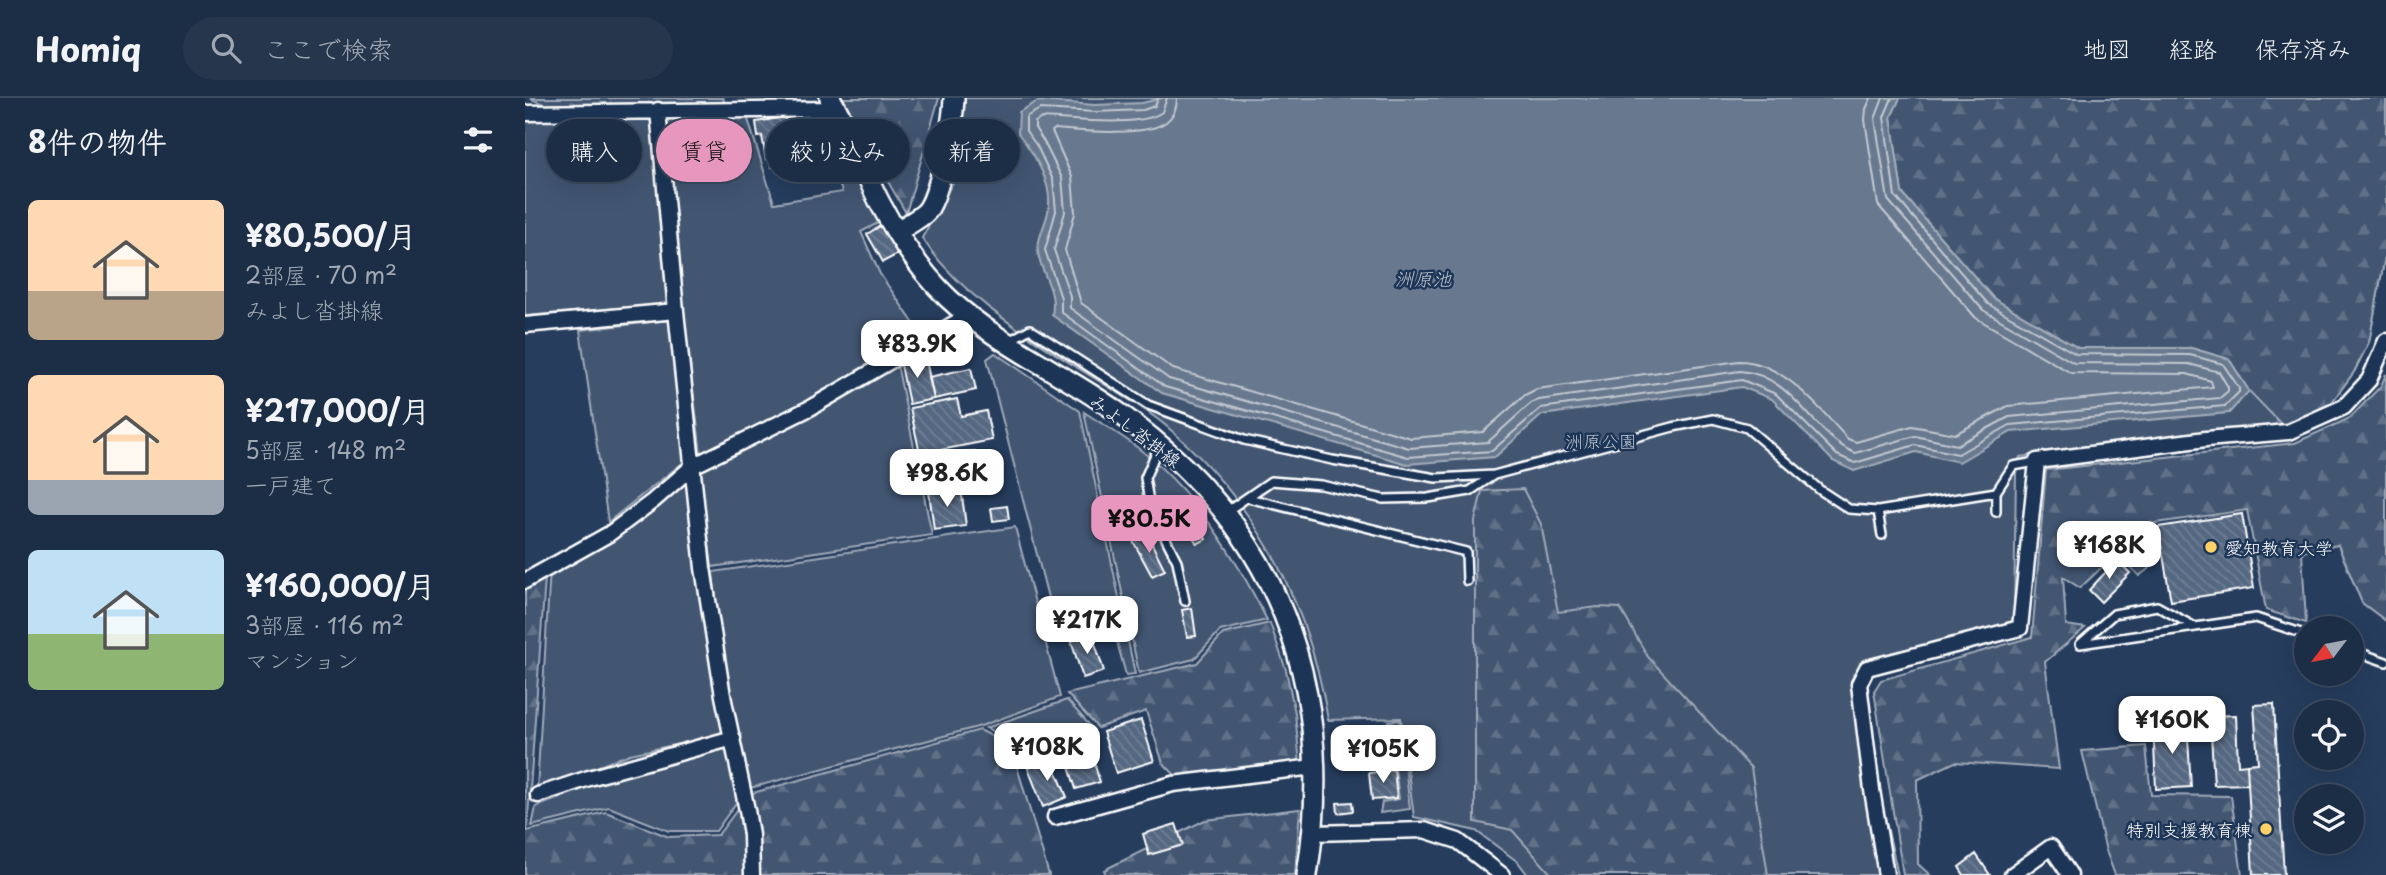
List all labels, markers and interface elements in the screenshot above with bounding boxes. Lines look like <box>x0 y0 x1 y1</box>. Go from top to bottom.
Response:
search box <box>183 17 673 80</box>
text: Homiq <box>35 23 141 73</box>
icon: search <box>207 29 245 67</box>
text: ここで検索 <box>263 29 393 68</box>
text: 地図 <box>2083 30 2131 66</box>
text: 経路 <box>2169 30 2217 66</box>
text: 保存済み <box>2255 30 2351 66</box>
text: 8件の物件 <box>28 118 167 163</box>
chip: 購入 <box>546 119 642 182</box>
chip: 賃貸 <box>656 119 752 182</box>
chip: 絞り込み <box>766 119 910 182</box>
chip: 新着 <box>924 119 1020 182</box>
icon: filters <box>459 121 497 159</box>
text: ¥80,500/月 <box>245 212 417 257</box>
icon: home <box>84 228 168 312</box>
text: 2部屋 · 70 m² <box>245 257 397 292</box>
water label: 洲原池 <box>1394 264 1452 292</box>
text: みよし沓掛線 <box>245 292 383 327</box>
pin: ¥83.9K <box>860 320 974 380</box>
text: ¥83.9K <box>877 325 957 360</box>
text: ¥217,000/月 <box>245 387 430 432</box>
street label: みよし沓掛線 <box>1085 387 1187 473</box>
icon: home <box>84 403 168 487</box>
park label: 洲原公園 <box>1565 427 1637 454</box>
text: 5部屋 · 148 m² <box>245 432 406 467</box>
pin: ¥98.6K <box>890 450 1004 509</box>
text: ¥98.6K <box>906 454 988 489</box>
text: 一戸建て <box>245 467 337 502</box>
pin: ¥80.5K <box>1092 496 1206 555</box>
text: ¥80.5K <box>1107 500 1191 535</box>
pin: ¥168K <box>2060 522 2158 581</box>
text: ¥168K <box>2073 526 2145 561</box>
place label: 愛知教育大学 <box>2225 534 2333 561</box>
marker: 愛知教育大学 <box>2203 539 2219 555</box>
text: ¥160,000/月 <box>245 562 436 607</box>
icon: home <box>84 578 168 662</box>
pin: ¥217K <box>1038 596 1136 656</box>
text: ¥217K <box>1052 601 1122 636</box>
text: 3部屋 · 116 m² <box>245 607 404 642</box>
north arrow <box>2294 616 2364 686</box>
map controls <box>2294 616 2364 854</box>
text: マンション <box>245 642 359 677</box>
pin: ¥160K <box>2123 696 2221 756</box>
button: locate <box>2294 700 2364 770</box>
text: ¥160K <box>2135 701 2209 736</box>
pin: ¥108K <box>998 724 1096 783</box>
pin: ¥105K <box>1334 726 1432 785</box>
text: ¥108K <box>1010 728 1084 763</box>
text: ¥105K <box>1347 730 1419 765</box>
button: layers <box>2294 784 2364 854</box>
place label: 特別支援教育棟 <box>2126 816 2252 843</box>
marker: 特別支援教育棟 <box>2258 821 2274 837</box>

